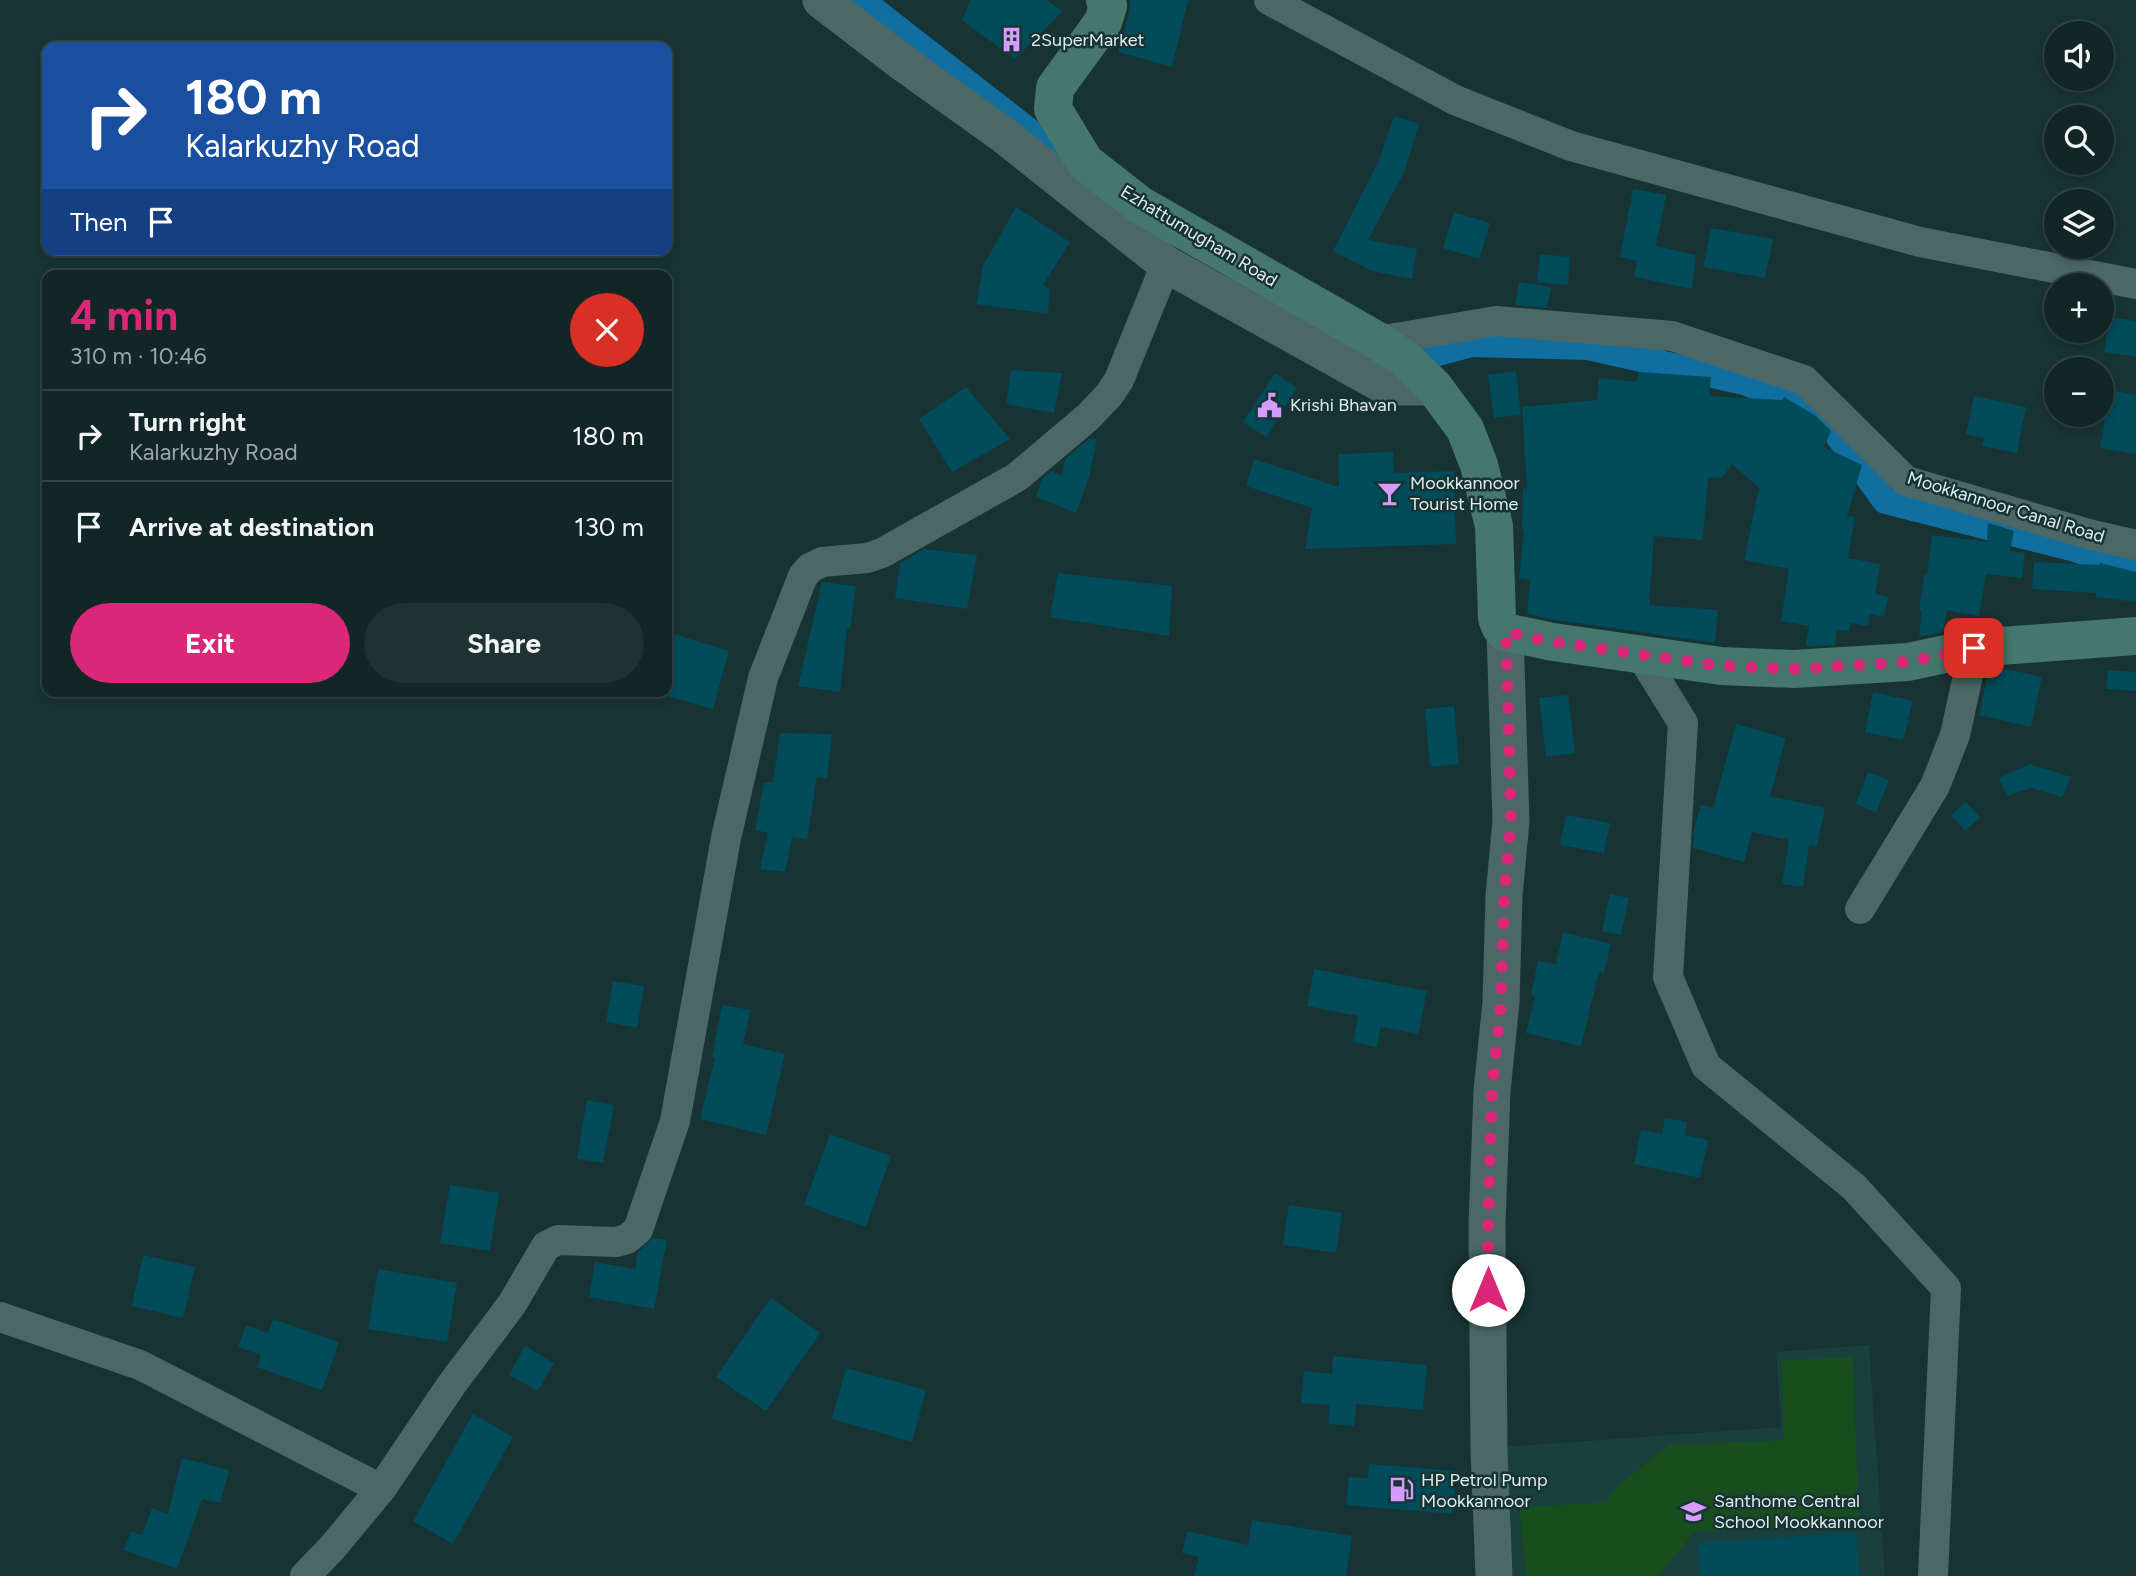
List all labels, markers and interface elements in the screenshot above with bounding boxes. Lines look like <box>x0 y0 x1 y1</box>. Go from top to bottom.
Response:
map controls <box>2044 21 2114 427</box>
button: sound <box>2044 21 2114 91</box>
building icon: 2SuperMarket <box>997 26 1025 54</box>
place label: 2SuperMarket <box>1031 29 1145 51</box>
text: 180 m <box>185 67 322 126</box>
icon: right <box>70 70 161 161</box>
button: search <box>2044 105 2114 175</box>
text: Kalarkuzhy Road <box>185 127 420 165</box>
street label: Ezhattumugham Road <box>1117 181 1281 291</box>
button: layers <box>2044 189 2114 259</box>
icon: arrive <box>142 203 180 241</box>
text: Then <box>70 206 128 238</box>
button: + <box>2044 273 2114 343</box>
text: 4 min <box>70 290 178 341</box>
button: close <box>570 293 644 367</box>
text: 310 m · 10:46 <box>70 342 207 370</box>
button: − <box>2044 357 2114 427</box>
public building icon: Krishi Bhavan <box>1256 391 1284 419</box>
place label: Krishi Bhavan <box>1290 394 1397 416</box>
text: Turn right <box>129 406 246 438</box>
icon: right <box>70 417 108 455</box>
text: 180 m <box>572 420 644 452</box>
text: Kalarkuzhy Road <box>129 438 298 466</box>
street label: Mookkannoor Canal Road <box>1905 466 2107 548</box>
place label: Mookkannoor Tourist Home <box>1410 472 1520 515</box>
bar icon: Mookkannoor Tourist Home <box>1376 479 1404 507</box>
icon: arrive <box>70 508 108 546</box>
text: Arrive at destination <box>129 511 374 543</box>
text: 130 m <box>574 511 644 543</box>
button: Exit <box>70 603 350 683</box>
button: Share <box>364 603 644 683</box>
pin <box>1944 618 2004 678</box>
icon: arrive <box>1955 629 1993 667</box>
position arrow <box>1451 1253 1525 1327</box>
place label: HP Petrol Pump Mookkannoor <box>1421 1469 1548 1512</box>
fuel station icon: HP Petrol Pump Mookkannoor <box>1387 1476 1415 1504</box>
place label: Santhome Central School Mookkannoor <box>1714 1490 1884 1533</box>
school or university icon: Santhome Central School Mookkannoor <box>1680 1497 1708 1525</box>

